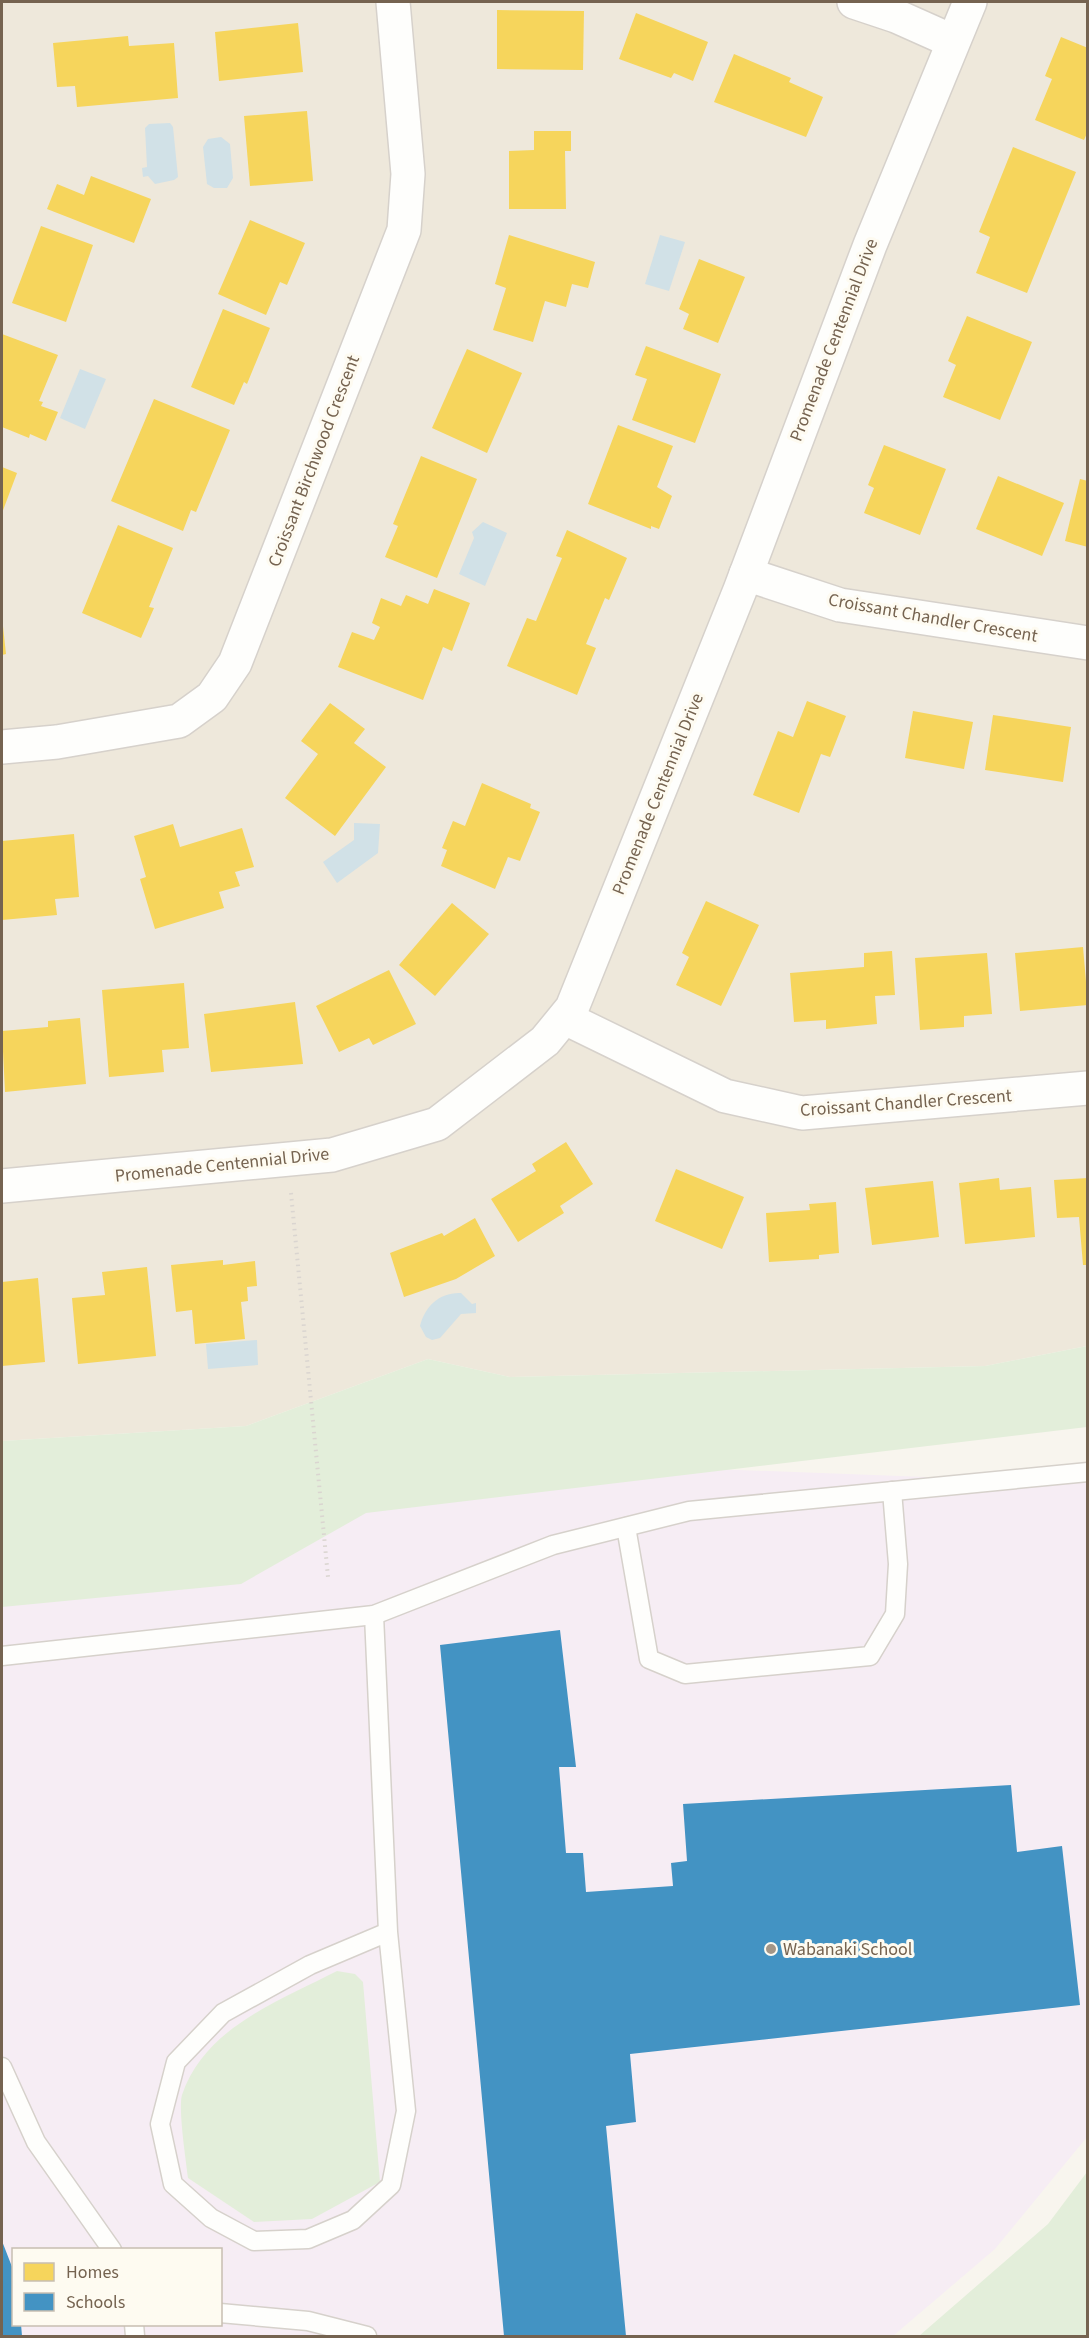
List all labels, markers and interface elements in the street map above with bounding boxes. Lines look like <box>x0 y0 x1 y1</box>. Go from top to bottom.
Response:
street label: Promenade Centennial Drive <box>784 235 884 445</box>
street label: Croissant Birchwood Crescent <box>262 352 366 570</box>
street label: Croissant Chandler Crescent <box>826 587 1040 649</box>
street label: Promenade Centennial Drive <box>606 689 710 899</box>
street label: Croissant Chandler Crescent <box>799 1083 1013 1123</box>
street label: Promenade Centennial Drive <box>114 1141 331 1189</box>
place label: Wabanaki School <box>783 1937 912 1962</box>
marker: Wabanaki School <box>764 1942 778 1956</box>
legend <box>12 2248 222 2326</box>
text: Homes <box>66 2260 119 2285</box>
text: Schools <box>66 2290 125 2315</box>

